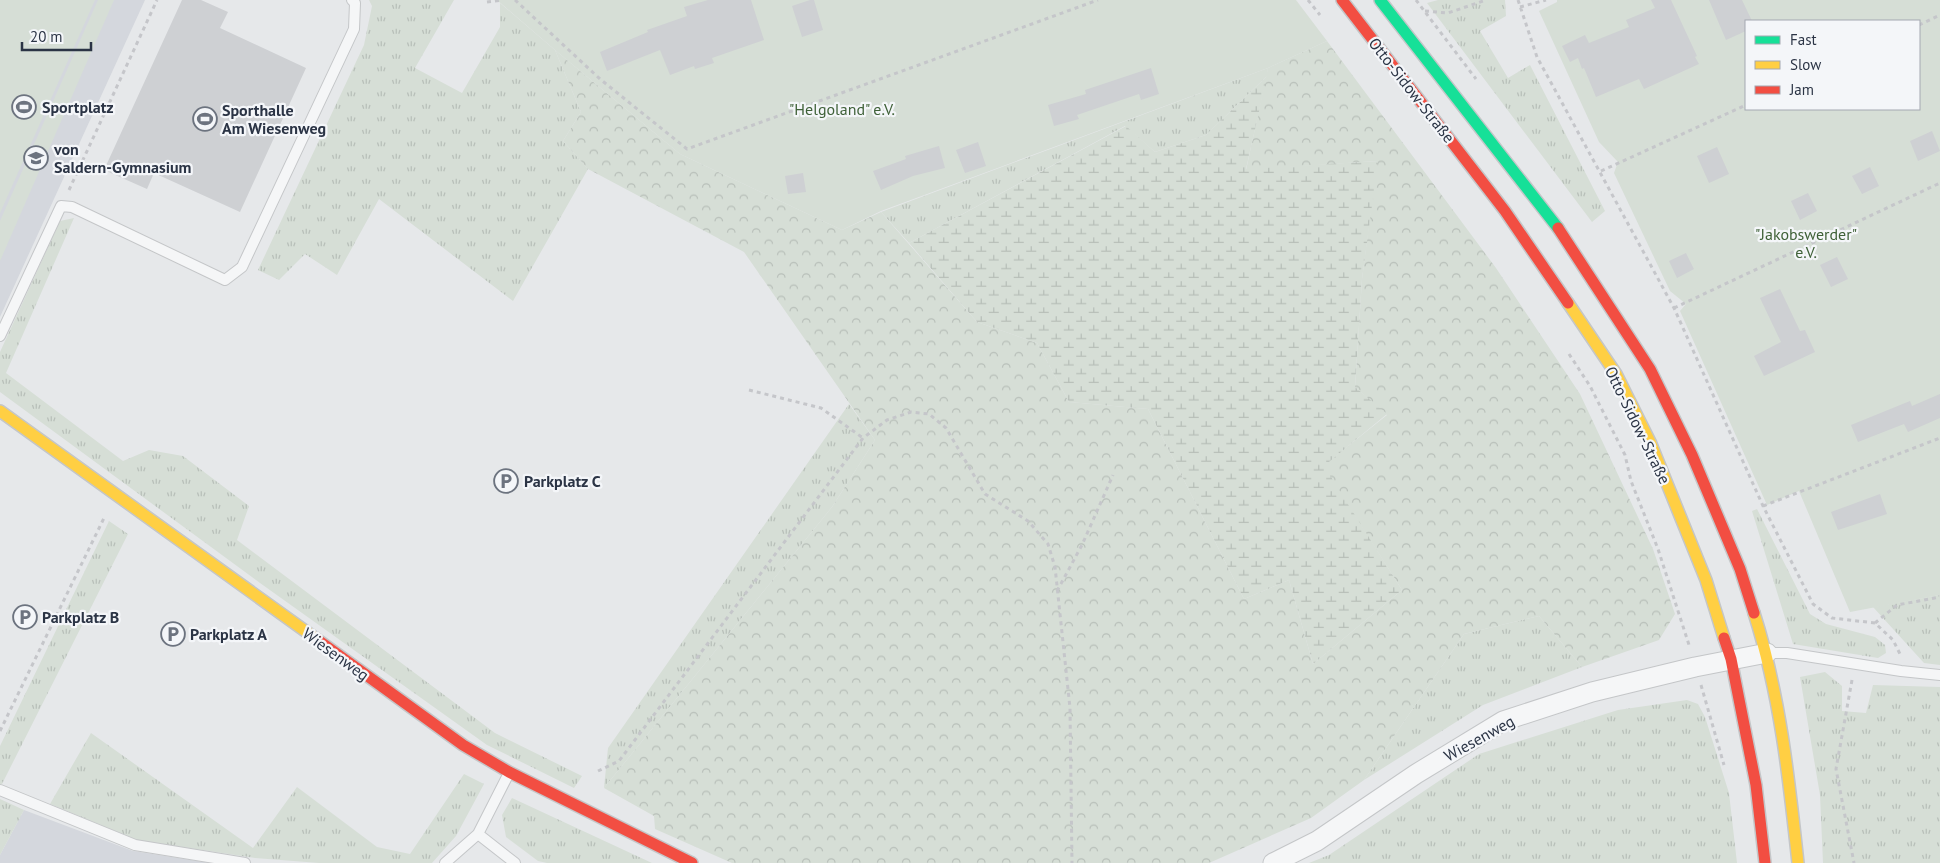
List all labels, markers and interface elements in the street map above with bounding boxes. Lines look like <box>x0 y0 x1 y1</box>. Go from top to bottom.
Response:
scale bar <box>22 20 91 52</box>
legend <box>1745 20 1920 110</box>
text: 20 m <box>30 27 63 46</box>
text: Fast <box>1790 30 1817 49</box>
street label: Otto-Sidow-Straße <box>1365 33 1459 147</box>
text: Slow <box>1790 55 1821 74</box>
text: Jam <box>1789 80 1814 99</box>
sports icon: Sportplatz <box>11 94 37 120</box>
place label: Sportplatz <box>42 97 114 117</box>
park label: "Helgoland" e.V. <box>789 99 895 119</box>
place label: Sporthalle Am Wiesenweg <box>222 100 326 138</box>
sports icon: Sporthalle Am Wiesenweg <box>192 106 218 132</box>
place label: von Saldern-Gymnasium <box>53 139 192 177</box>
school or university icon: von Saldern-Gymnasium <box>23 145 49 171</box>
park label: "Jakobswerder" e.V. <box>1755 224 1857 262</box>
street label: Otto-Sidow-Straße <box>1601 363 1675 487</box>
parking icon: Parkplatz C <box>493 468 519 494</box>
place label: Parkplatz C <box>524 471 601 491</box>
parking icon: Parkplatz B <box>12 604 38 630</box>
place label: Parkplatz B <box>42 607 119 627</box>
parking icon: Parkplatz A <box>160 621 186 647</box>
street label: Wiesenweg <box>299 623 373 685</box>
place label: Parkplatz A <box>190 624 267 644</box>
street label: Wiesenweg <box>1440 710 1518 766</box>

